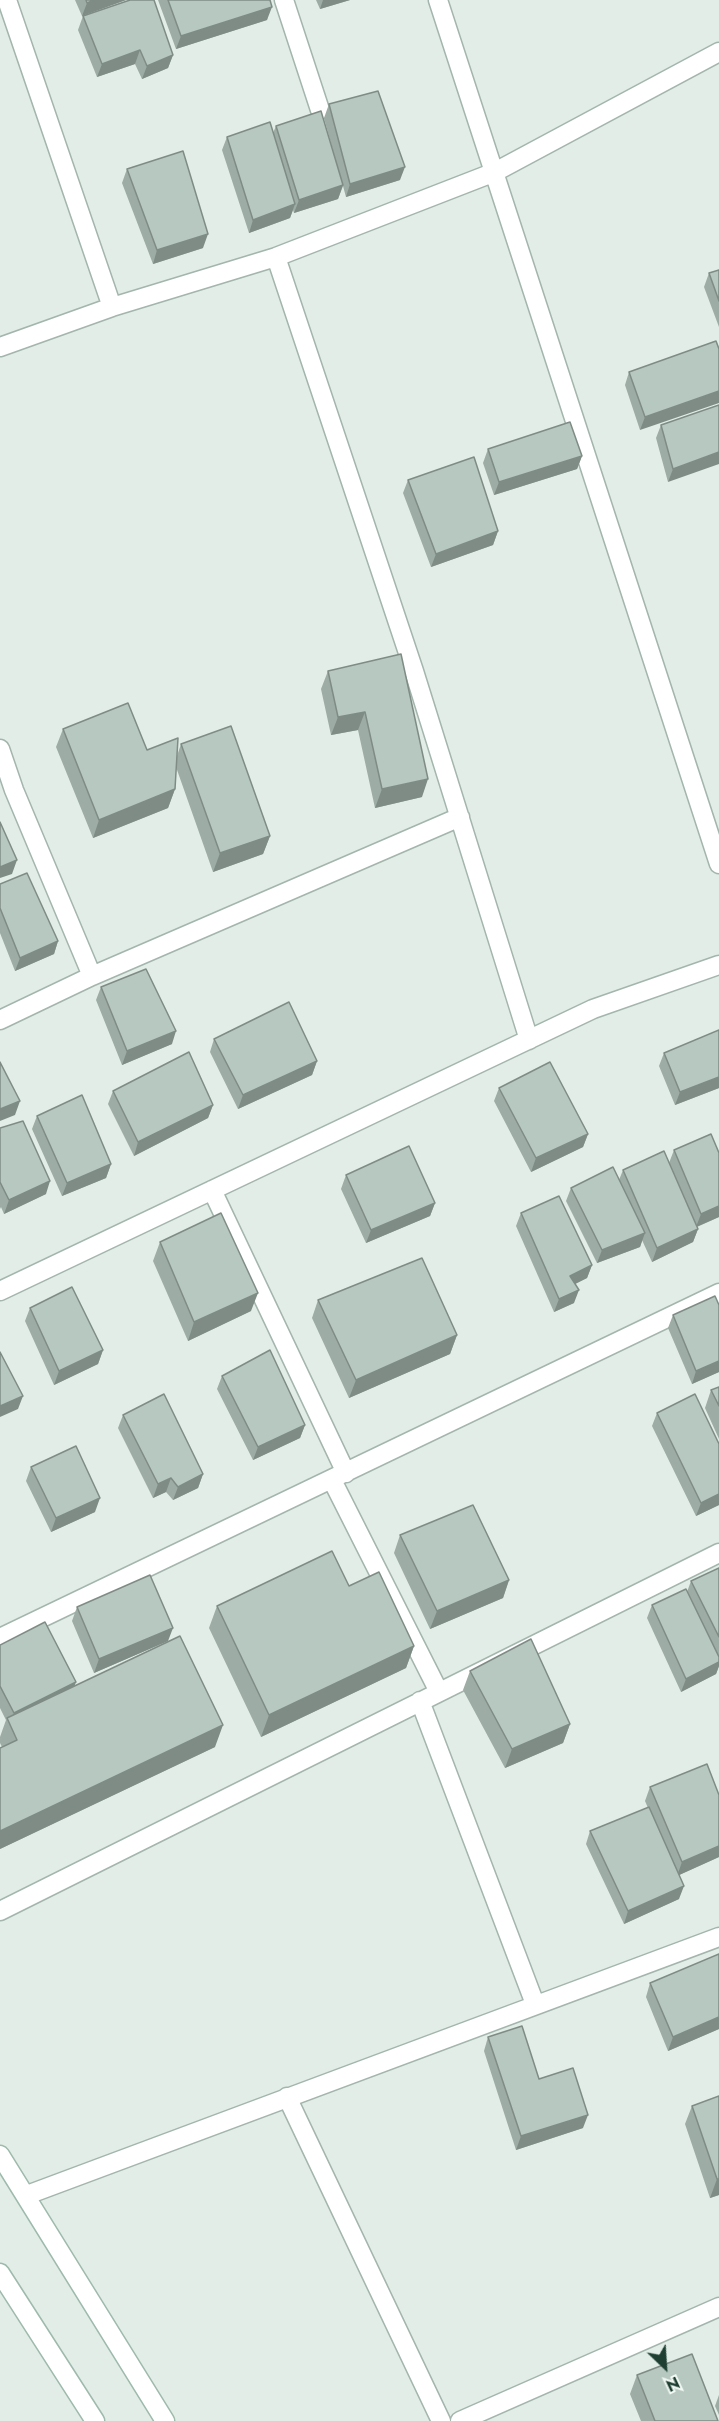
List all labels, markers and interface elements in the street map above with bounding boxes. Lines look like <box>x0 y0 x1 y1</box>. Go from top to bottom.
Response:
north arrow <box>635 2337 695 2397</box>
text: N <box>662 2371 683 2397</box>

